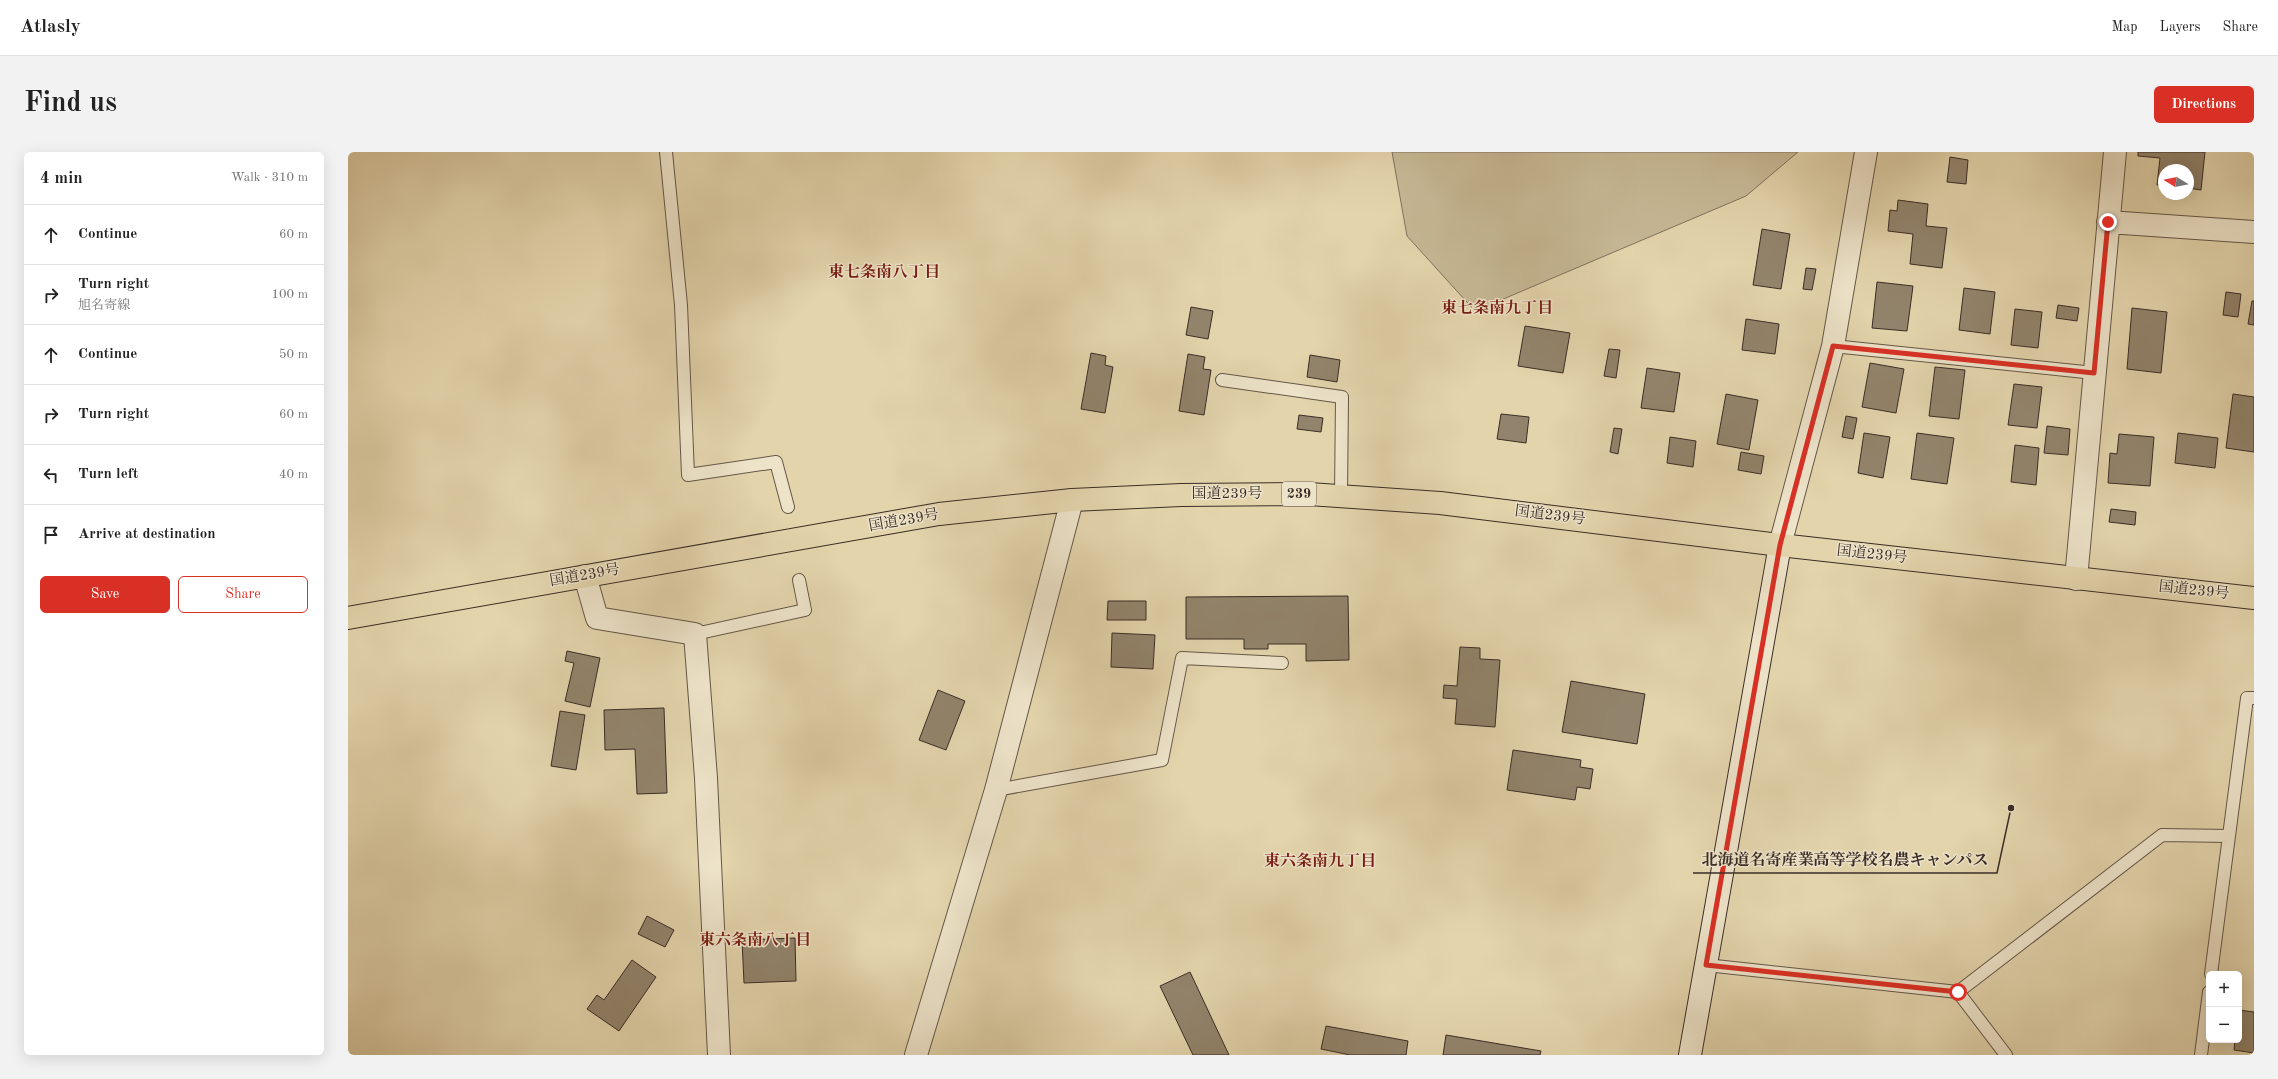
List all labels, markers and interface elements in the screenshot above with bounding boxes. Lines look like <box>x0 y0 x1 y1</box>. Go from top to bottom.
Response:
text: Atlasly <box>20 18 81 37</box>
text: Map <box>2112 20 2138 34</box>
text: Layers <box>2160 20 2201 34</box>
text: Share <box>2223 20 2258 34</box>
button: Directions <box>2154 86 2254 123</box>
text: Find us <box>24 90 117 118</box>
north arrow <box>2158 164 2194 200</box>
text: 4 min <box>40 170 83 187</box>
text: Walk · 310 m <box>231 171 308 184</box>
route end <box>2099 213 2117 231</box>
icon: ahead <box>40 224 62 246</box>
text: Continue <box>78 227 137 242</box>
text: 60 m <box>279 228 308 241</box>
district label: 東七条南八丁目 <box>828 263 940 281</box>
text: Turn right <box>78 277 149 292</box>
icon: right <box>40 284 62 306</box>
text: 100 m <box>271 288 308 301</box>
text: 旭名寄線 <box>78 299 130 312</box>
district label: 東七条南九丁目 <box>1441 299 1553 317</box>
icon: ahead <box>40 344 62 366</box>
text: Continue <box>78 347 137 362</box>
text: 50 m <box>279 348 308 361</box>
icon: right <box>40 404 62 426</box>
text: Turn right <box>78 407 149 422</box>
text: 60 m <box>279 408 308 421</box>
icon: left <box>40 464 62 486</box>
text: Turn left <box>78 467 138 482</box>
text: 40 m <box>279 468 308 481</box>
road number: 239 <box>1282 482 1316 506</box>
street label: 国道239号 <box>1191 485 1263 502</box>
street label: 国道239号 <box>1514 502 1586 528</box>
street label: 国道239号 <box>867 505 940 535</box>
icon: arrive <box>40 524 62 546</box>
text: Arrive at destination <box>78 527 216 542</box>
street label: 国道239号 <box>1836 542 1908 566</box>
street label: 国道239号 <box>548 560 621 590</box>
button: Save <box>40 576 170 613</box>
button: Share <box>178 576 308 613</box>
street label: 国道239号 <box>2158 578 2230 602</box>
callout: 北海道名寄産業高等学校名農キャンパス <box>1693 845 1997 873</box>
text: 北海道名寄産業高等学校名農キャンパス <box>1702 851 1988 869</box>
district label: 東六条南九丁目 <box>1264 852 1376 870</box>
district label: 東六条南八丁目 <box>699 931 811 949</box>
map controls <box>2206 971 2242 1043</box>
button: + <box>2206 971 2242 1007</box>
route start <box>1949 983 1967 1001</box>
button: − <box>2206 1007 2242 1043</box>

